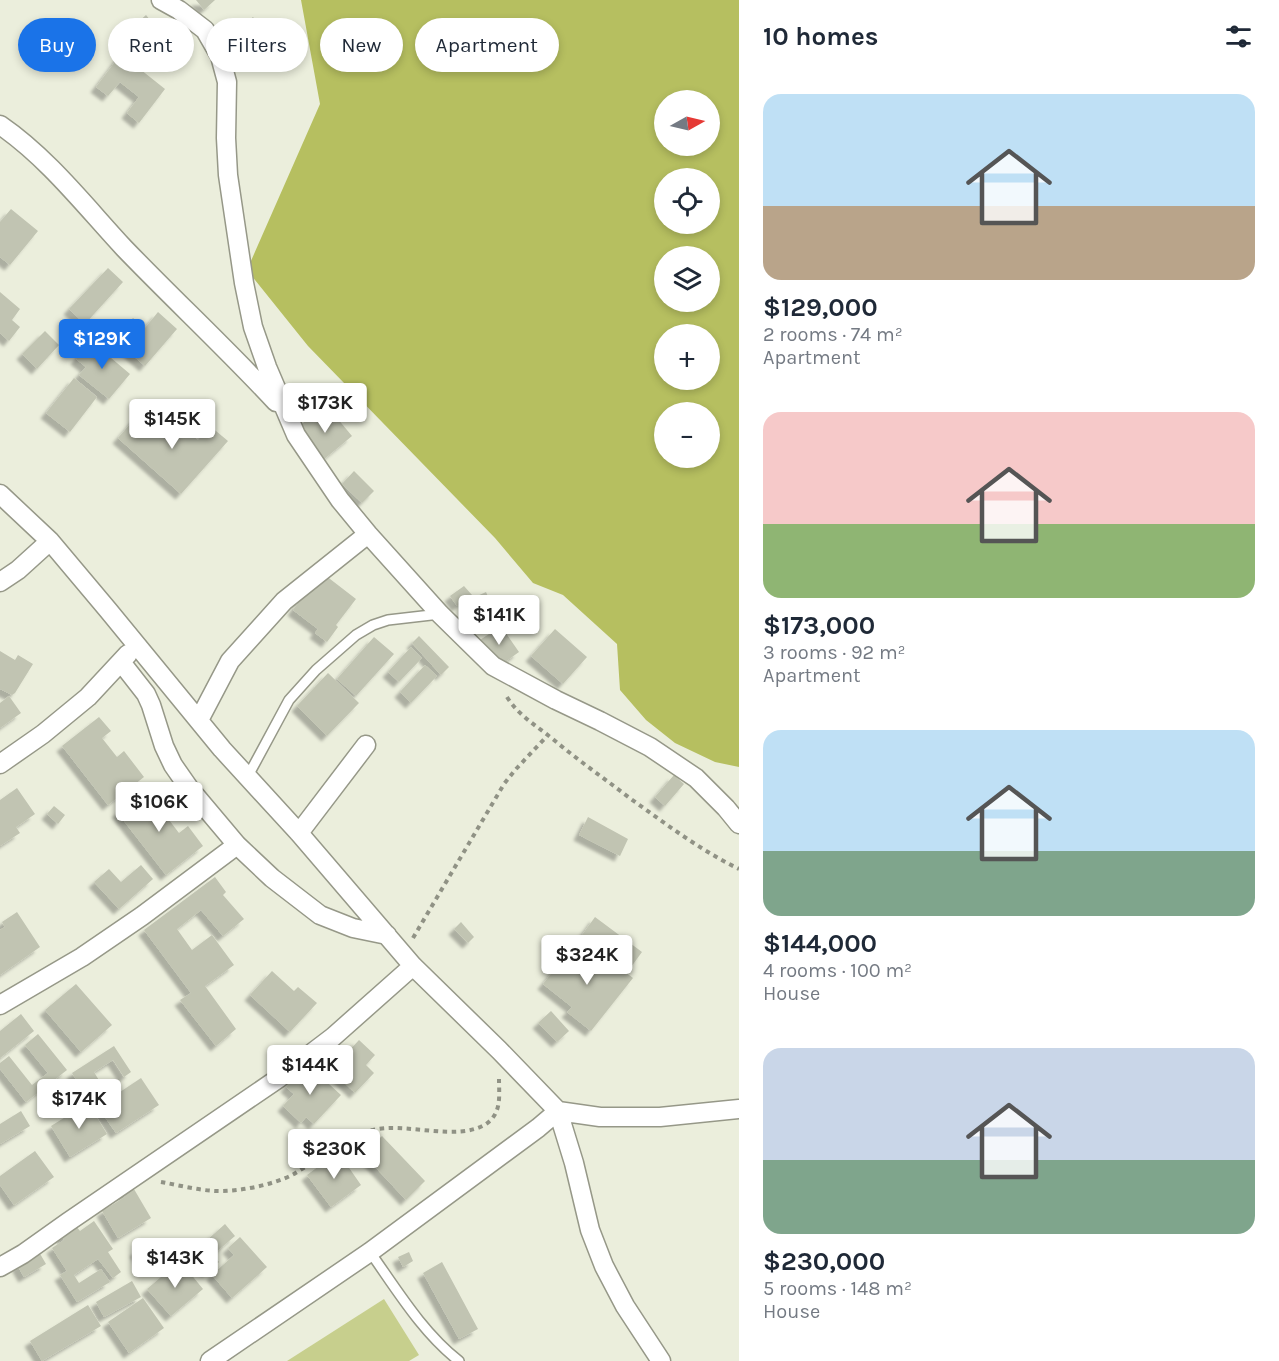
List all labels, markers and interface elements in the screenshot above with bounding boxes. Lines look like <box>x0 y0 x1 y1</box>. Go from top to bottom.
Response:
chip: Buy <box>18 18 96 72</box>
chip: Rent <box>108 18 194 72</box>
chip: Filters <box>206 18 308 72</box>
chip: New <box>320 18 403 72</box>
chip: Apartment <box>415 18 559 72</box>
icon: filters <box>1222 20 1255 53</box>
text: 10 homes <box>763 21 878 52</box>
north arrow <box>654 90 720 156</box>
map controls <box>654 90 720 468</box>
icon: home <box>955 133 1063 241</box>
button: locate <box>654 168 720 234</box>
button: layers <box>654 246 720 312</box>
text: $129,000 <box>763 292 878 323</box>
pin: $129K <box>60 319 144 370</box>
text: 2 rooms · 74 m² <box>763 323 903 346</box>
button: + <box>654 324 720 390</box>
text: $129K <box>73 327 131 350</box>
text: Apartment <box>763 346 861 369</box>
pin: $173K <box>283 383 367 434</box>
text: $173K <box>297 391 353 414</box>
pin: $145K <box>130 399 214 450</box>
button: − <box>654 402 720 468</box>
text: $145K <box>143 407 201 430</box>
icon: home <box>955 451 1063 559</box>
pin: $141K <box>457 595 541 646</box>
text: $141K <box>472 603 526 626</box>
text: $173,000 <box>763 610 875 641</box>
text: 3 rooms · 92 m² <box>763 641 906 664</box>
text: Apartment <box>763 664 861 687</box>
icon: home <box>955 769 1063 877</box>
pin: $106K <box>117 782 201 833</box>
text: $106K <box>130 790 188 813</box>
text: $144,000 <box>763 928 877 959</box>
pin: $324K <box>545 935 629 986</box>
text: $324K <box>555 943 619 966</box>
text: 4 rooms · 100 m² <box>763 959 912 982</box>
text: House <box>763 982 820 1005</box>
pin: $144K <box>268 1045 352 1096</box>
text: $144K <box>281 1053 339 1076</box>
pin: $174K <box>37 1079 121 1130</box>
text: $174K <box>51 1087 107 1110</box>
icon: home <box>955 1087 1063 1195</box>
pin: $230K <box>292 1129 376 1180</box>
text: $230K <box>302 1137 366 1160</box>
pin: $143K <box>133 1238 217 1289</box>
text: $143K <box>146 1246 204 1269</box>
text: $230,000 <box>763 1246 885 1277</box>
text: 5 rooms · 148 m² <box>763 1277 912 1300</box>
text: House <box>763 1300 820 1323</box>

